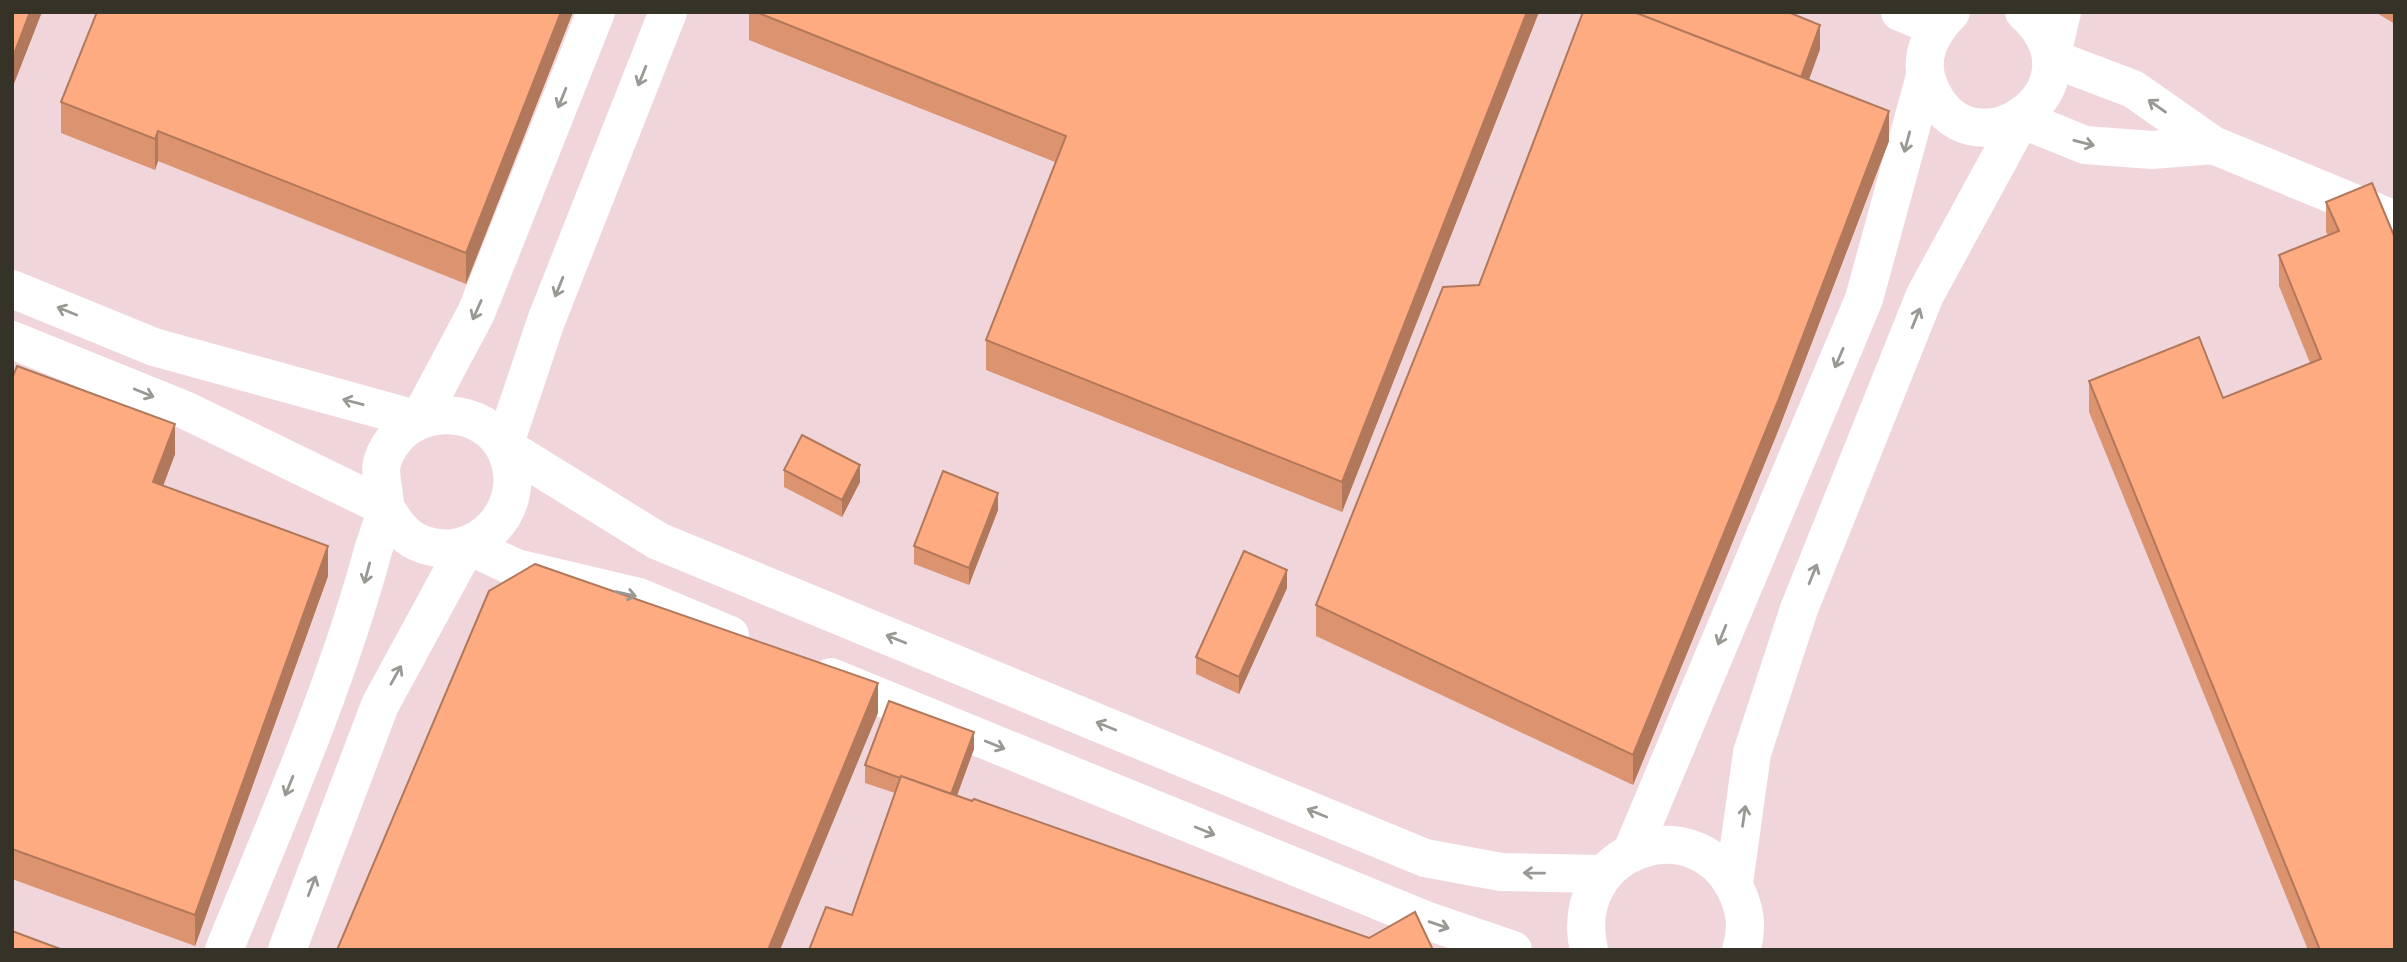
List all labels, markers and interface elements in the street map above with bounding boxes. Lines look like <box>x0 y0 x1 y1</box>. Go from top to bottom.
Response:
one-way arrow <box>635 64 648 86</box>
one-way arrow <box>554 87 567 109</box>
one-way arrow <box>2148 99 2167 113</box>
one-way arrow <box>1900 130 1913 152</box>
one-way arrow <box>2073 137 2095 150</box>
one-way arrow <box>551 276 564 298</box>
one-way arrow <box>470 298 483 320</box>
one-way arrow <box>56 304 78 317</box>
one-way arrow <box>1910 307 1923 329</box>
one-way arrow <box>1832 347 1845 369</box>
one-way arrow <box>132 388 154 401</box>
one-way arrow <box>342 394 364 407</box>
one-way arrow <box>360 562 373 584</box>
one-way arrow <box>1807 564 1820 586</box>
one-way arrow <box>614 587 637 601</box>
one-way arrow <box>1714 624 1727 646</box>
one-way arrow <box>886 632 907 645</box>
one-way arrow <box>390 665 403 686</box>
one-way arrow <box>1096 719 1118 732</box>
one-way arrow <box>983 740 1005 753</box>
one-way arrow <box>281 775 294 797</box>
one-way arrow <box>1737 805 1750 827</box>
one-way arrow <box>1306 806 1328 819</box>
one-way arrow <box>1194 825 1216 838</box>
one-way arrow <box>1523 866 1546 879</box>
one-way arrow <box>306 875 319 897</box>
one-way arrow <box>1428 920 1450 932</box>

